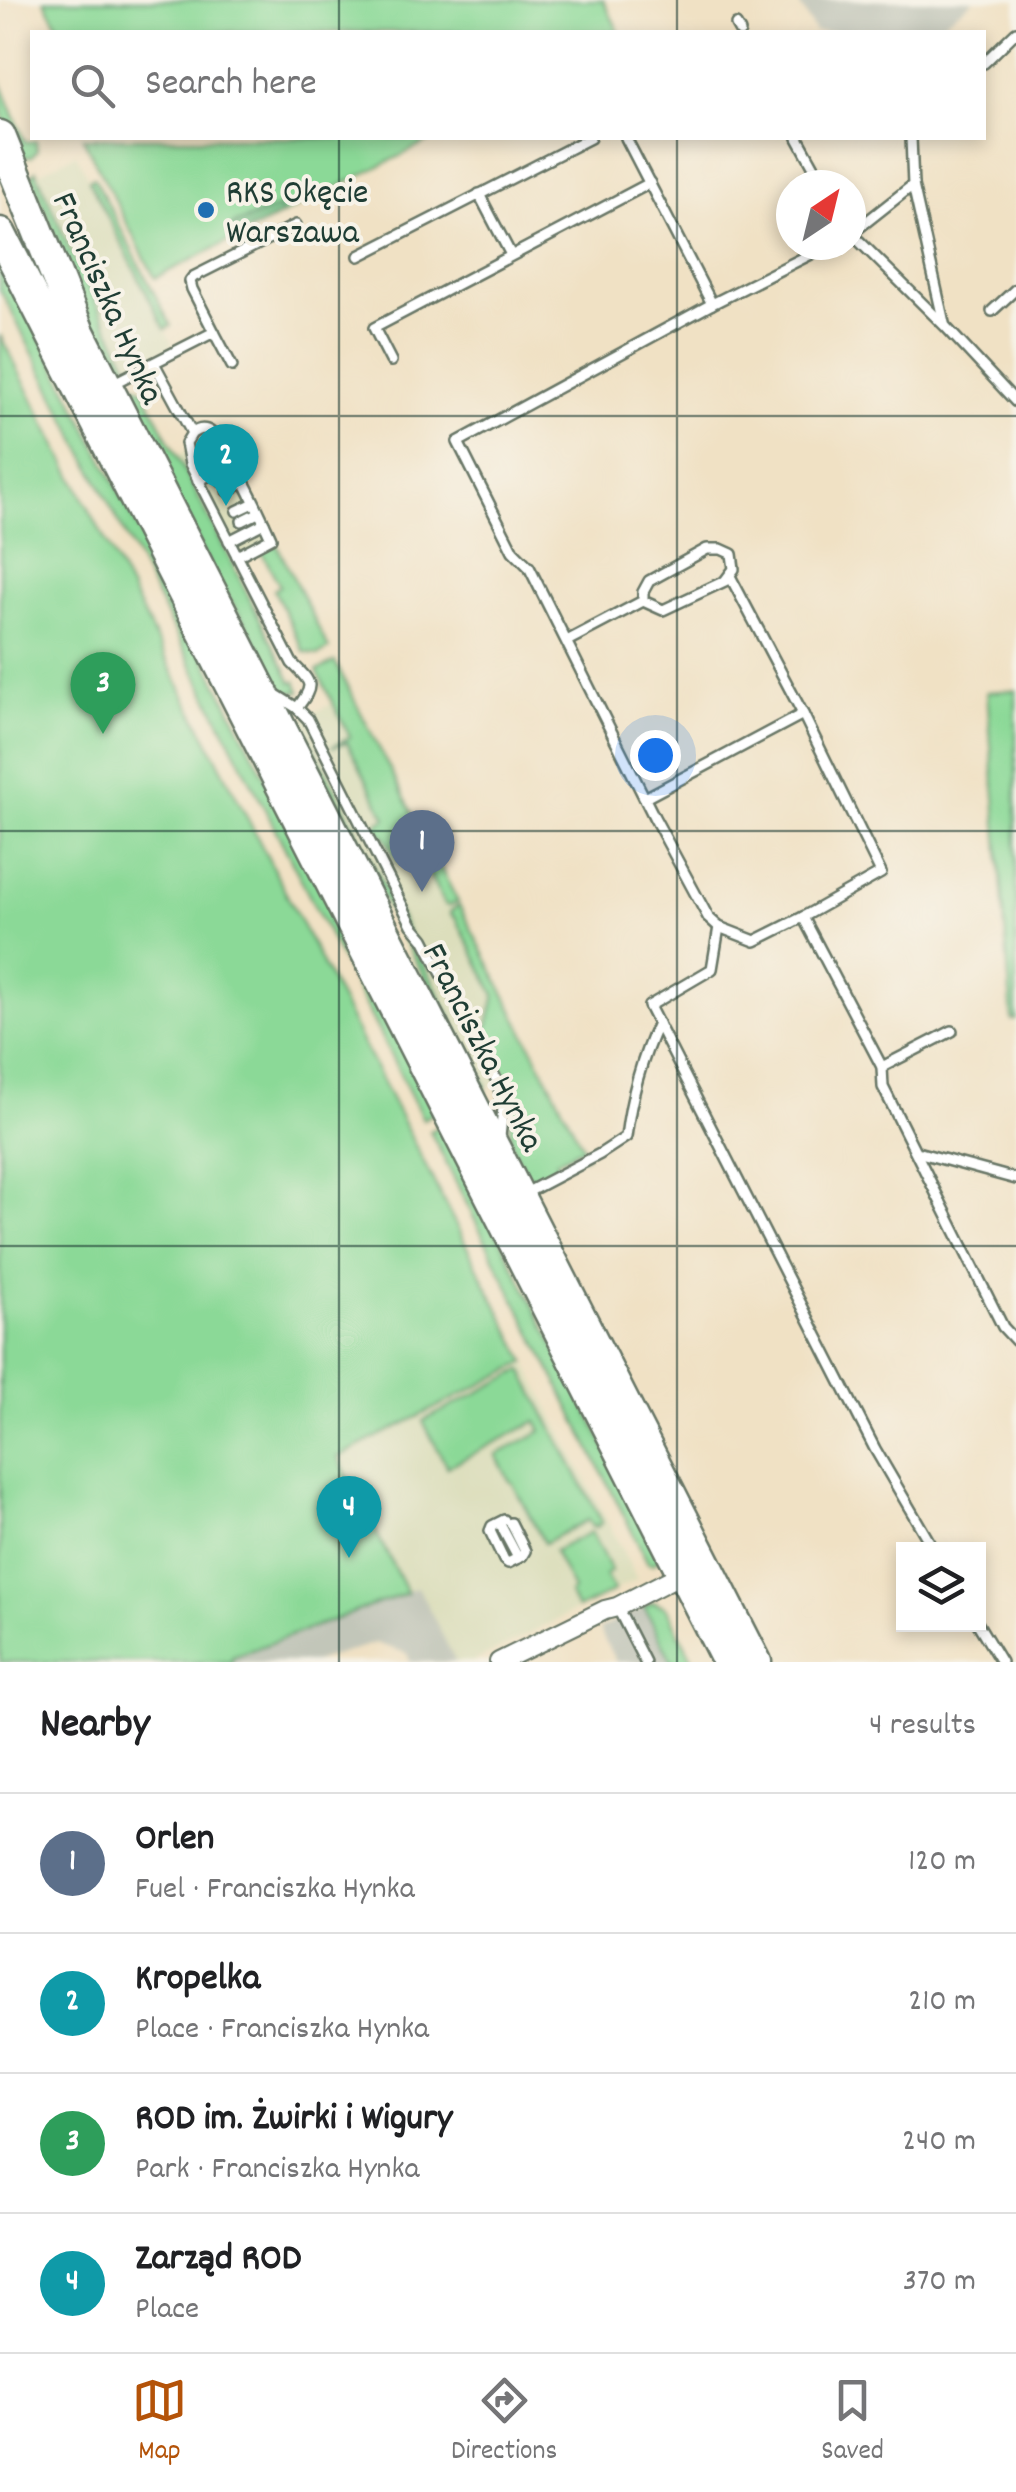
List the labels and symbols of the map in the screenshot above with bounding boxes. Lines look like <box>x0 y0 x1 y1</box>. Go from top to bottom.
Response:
place label: RKS Okęcie Warszawa <box>226 170 368 260</box>
north arrow <box>776 170 866 260</box>
street label: Franciszka Hynka <box>36 185 175 414</box>
marker: RKS Okęcie Warszawa <box>195 199 217 221</box>
pin: 2 <box>194 424 258 506</box>
pin: 3 <box>70 652 136 734</box>
your location <box>630 730 681 781</box>
pin: 1 <box>390 810 454 892</box>
street label: Franciszka Hynka <box>407 936 555 1161</box>
pin: 4 <box>316 1476 382 1558</box>

